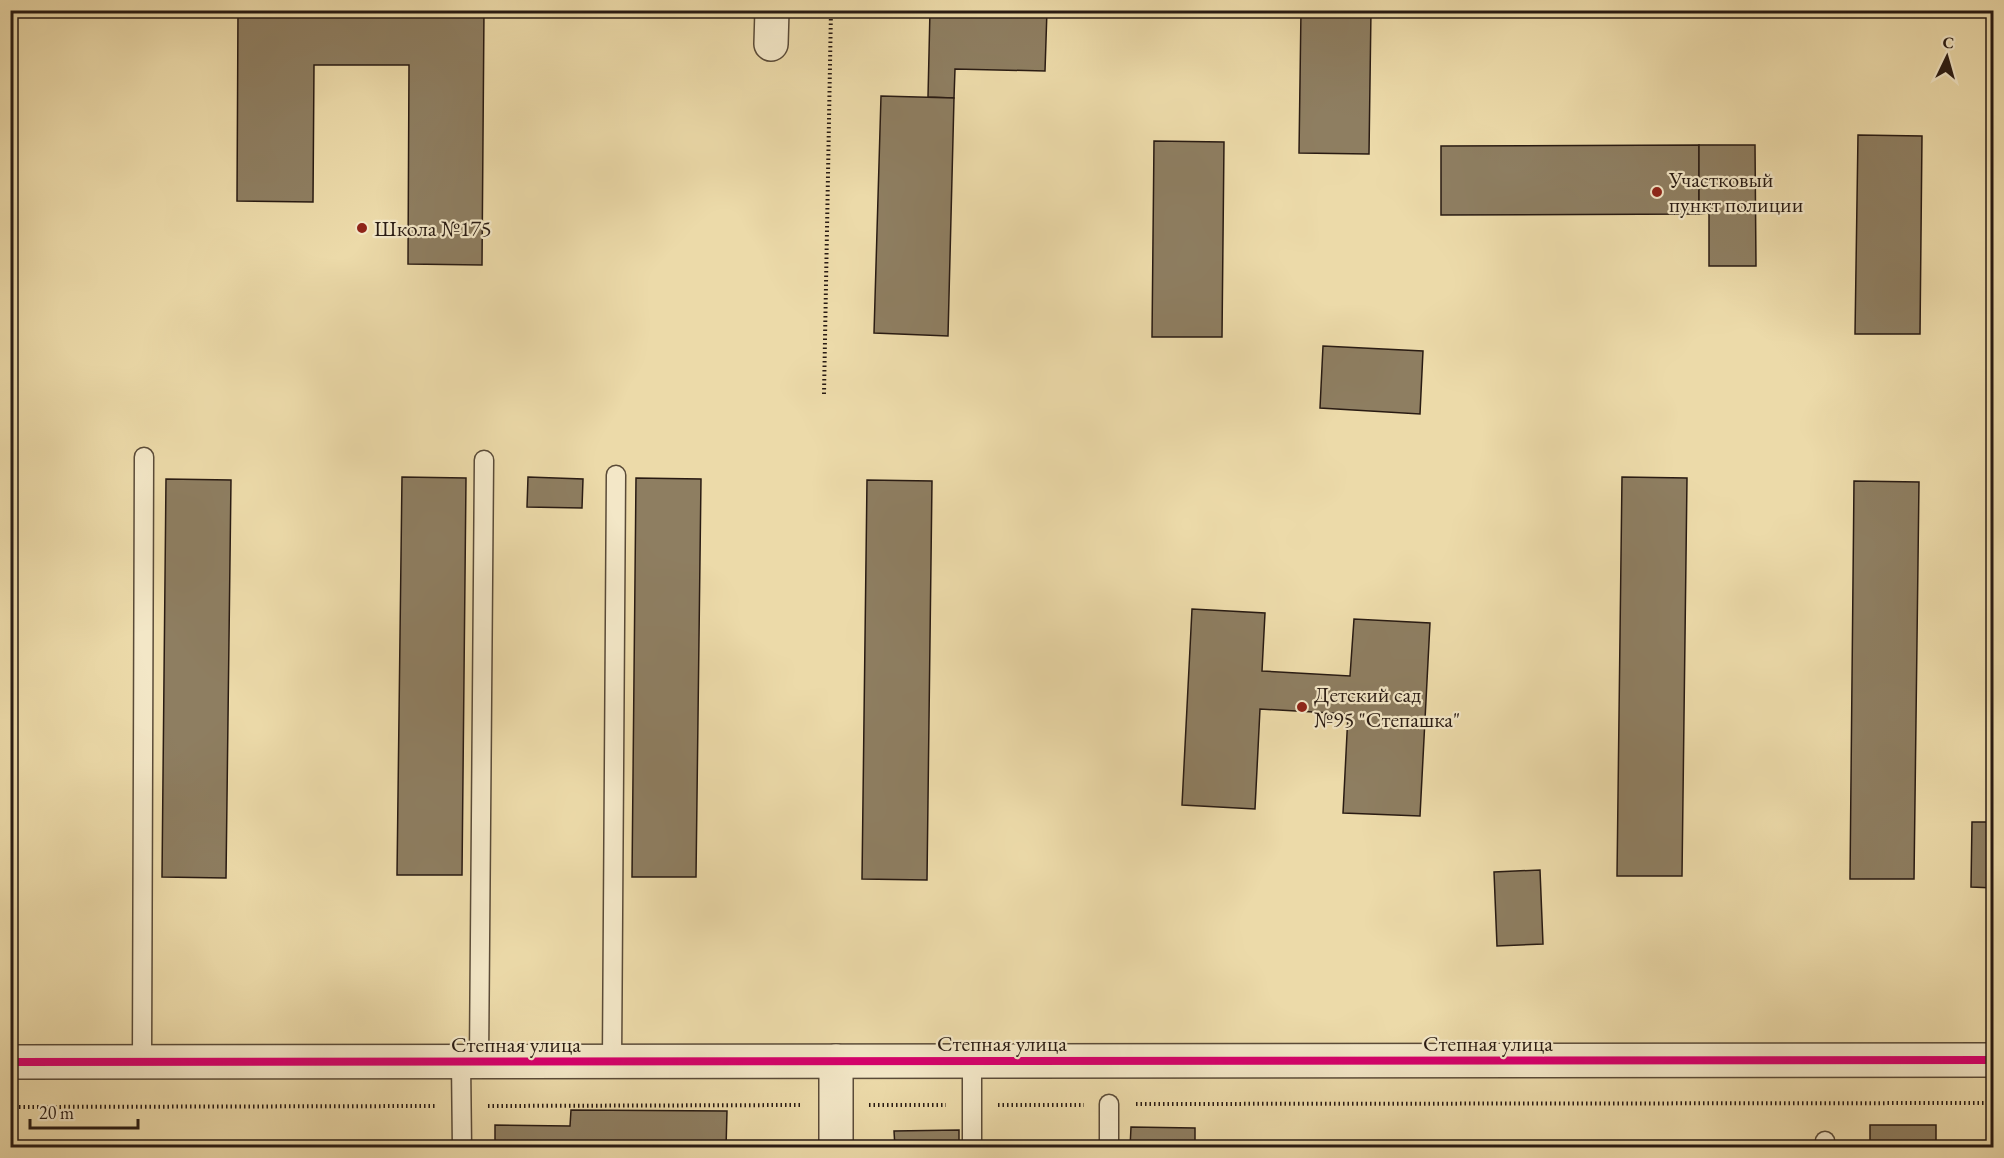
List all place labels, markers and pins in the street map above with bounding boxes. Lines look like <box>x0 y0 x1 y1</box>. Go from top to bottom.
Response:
place label: Участковый пункт полиции <box>1668 165 1804 219</box>
marker: Участковый пункт полиции <box>1650 185 1664 199</box>
place label: Школа №175 <box>374 214 492 243</box>
marker: Школа №175 <box>355 221 369 235</box>
place label: Детский сад №95 "Степашка" <box>1314 680 1460 734</box>
marker: Детский сад №95 "Степашка" <box>1295 700 1309 714</box>

